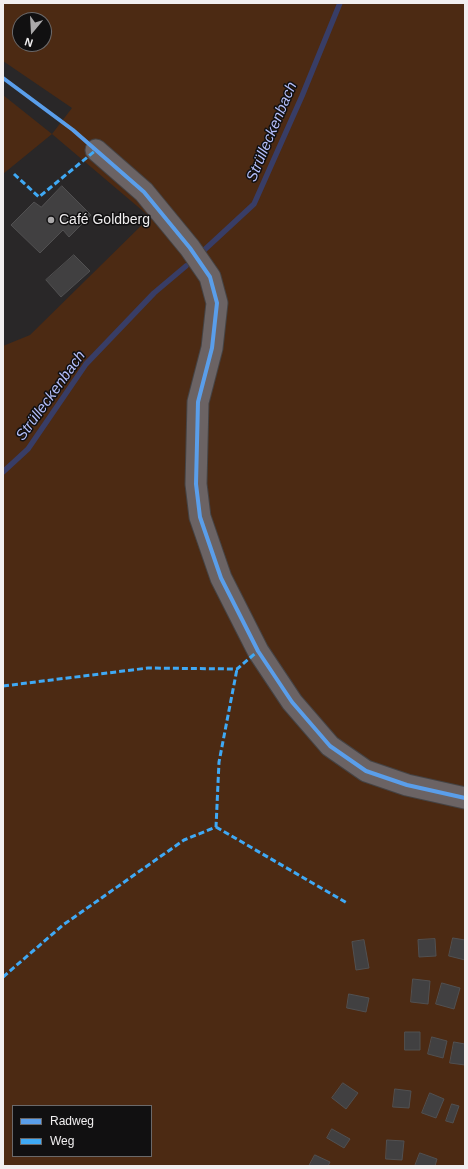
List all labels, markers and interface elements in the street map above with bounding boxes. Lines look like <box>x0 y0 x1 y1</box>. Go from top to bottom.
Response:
north arrow <box>12 12 52 52</box>
text: N <box>23 36 34 49</box>
water label: Strülleckenbach <box>243 79 301 185</box>
place label: Café Goldberg <box>59 212 150 228</box>
marker: Café Goldberg <box>46 215 56 225</box>
water label: Strülleckenbach <box>12 348 90 444</box>
legend <box>12 1105 152 1157</box>
text: Radweg <box>50 1114 94 1128</box>
text: Weg <box>50 1134 74 1148</box>

